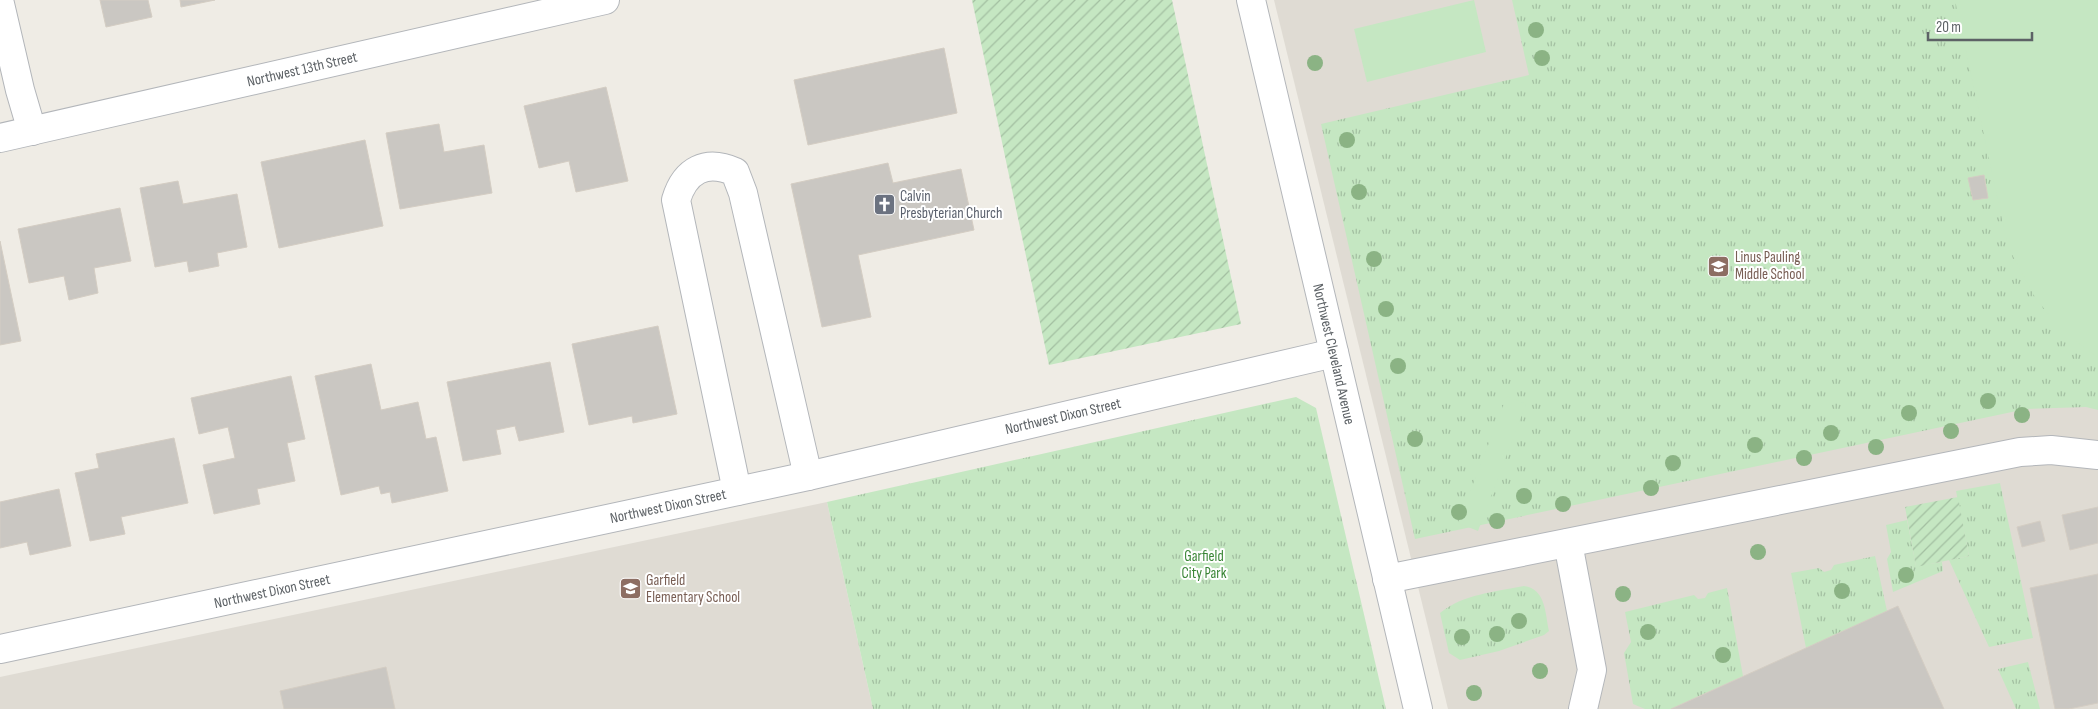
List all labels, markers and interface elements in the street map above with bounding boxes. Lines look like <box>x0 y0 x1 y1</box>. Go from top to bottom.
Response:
scale bar <box>1928 10 2032 42</box>
text: 20 m <box>1936 18 1961 37</box>
street label: Northwest 13th Street <box>245 47 360 91</box>
place label: Calvin Presbyterian Church <box>900 187 1002 223</box>
church icon: Calvin Presbyterian Church <box>872 193 896 217</box>
place label: Linus Pauling Middle School <box>1735 248 1805 284</box>
school or university icon: Linus Pauling Middle School <box>1707 254 1731 278</box>
street label: Northwest Cleveland Avenue <box>1308 282 1359 426</box>
street label: Northwest Dixon Street <box>1003 394 1123 439</box>
street label: Northwest Dixon Street <box>608 485 728 528</box>
park label: Garfield City Park <box>1182 547 1227 583</box>
street label: Northwest Dixon Street <box>212 570 332 613</box>
place label: Garfield Elementary School <box>646 571 740 607</box>
school or university icon: Garfield Elementary School <box>618 577 642 601</box>

